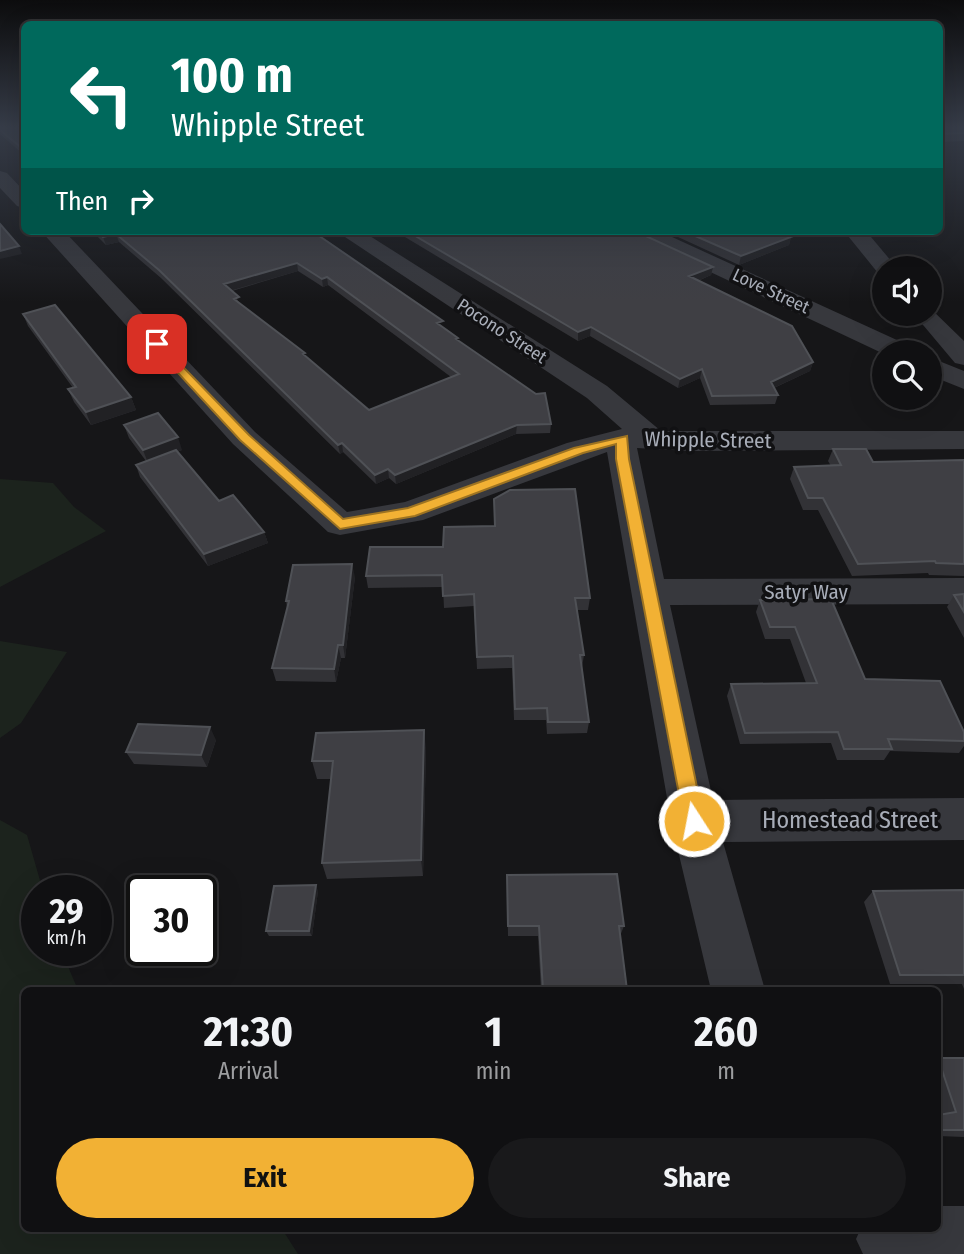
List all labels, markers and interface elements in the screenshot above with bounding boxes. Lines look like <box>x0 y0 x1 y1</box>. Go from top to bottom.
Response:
text: 100 m <box>171 46 293 105</box>
icon: left <box>56 49 147 140</box>
text: Whipple Street <box>171 106 364 144</box>
icon: right <box>122 182 160 220</box>
text: Then <box>56 186 108 217</box>
map controls <box>872 256 942 410</box>
button: sound <box>872 256 942 326</box>
street label: Love Street <box>729 264 813 318</box>
street label: Pocono Street <box>453 294 551 368</box>
pin <box>127 314 187 374</box>
icon: arrive <box>138 325 176 363</box>
button: search <box>872 340 942 410</box>
street label: Whipple Street <box>644 426 772 454</box>
street label: Satyr Way <box>764 579 848 605</box>
position arrow <box>657 784 731 858</box>
street label: Homestead Street <box>762 806 938 834</box>
speed limit sign: 30 <box>126 875 217 966</box>
text: 29 <box>49 890 84 932</box>
text: km/h <box>46 927 87 949</box>
text: 21:30 <box>204 1007 293 1057</box>
text: 1 <box>485 1007 503 1057</box>
text: 260 <box>694 1007 758 1057</box>
text: Arrival <box>218 1057 279 1085</box>
text: min <box>476 1057 511 1085</box>
text: m <box>717 1057 735 1085</box>
button: Exit <box>56 1138 474 1218</box>
button: Share <box>488 1138 906 1218</box>

